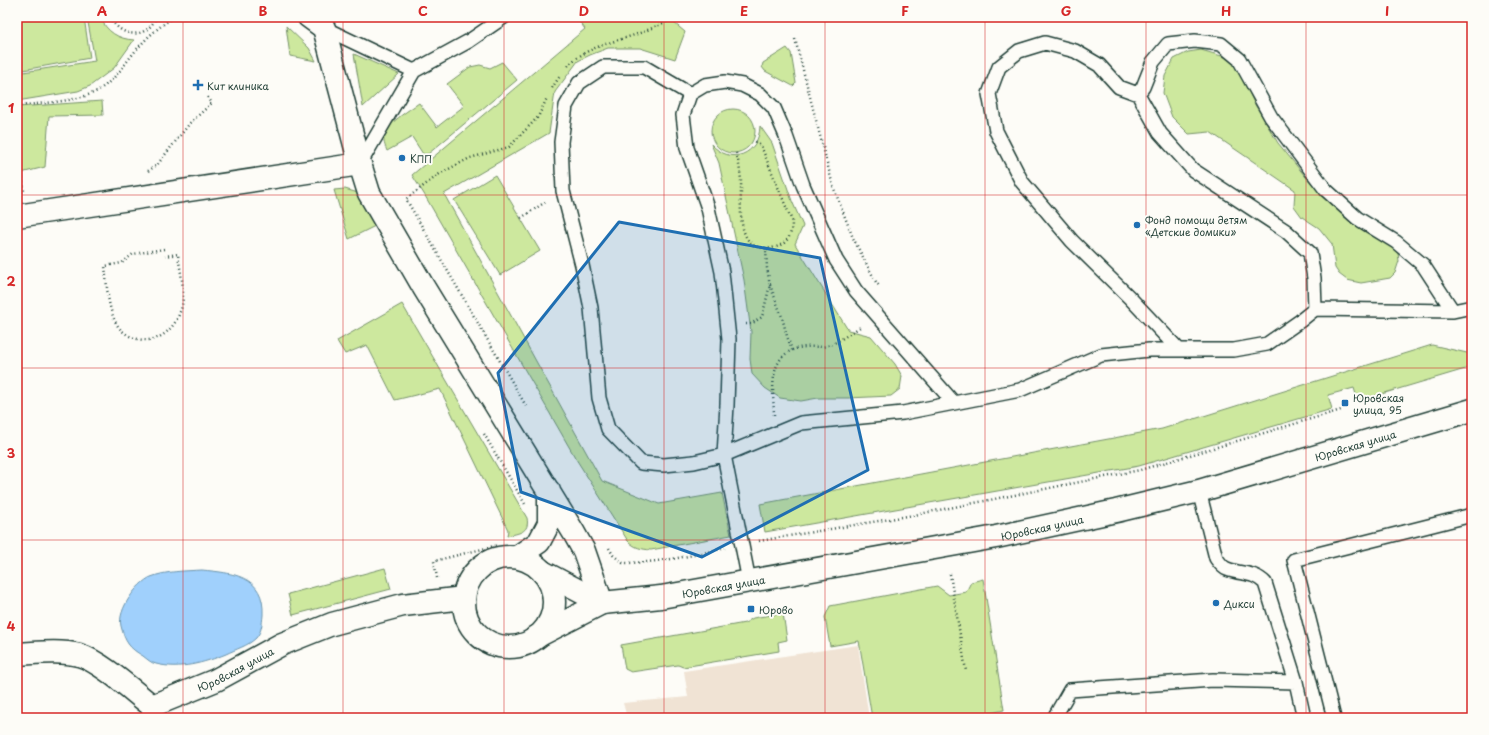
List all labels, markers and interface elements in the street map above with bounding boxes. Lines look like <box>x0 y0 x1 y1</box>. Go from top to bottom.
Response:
text: A <box>97 1 107 20</box>
text: B <box>259 1 268 20</box>
text: C <box>418 1 428 20</box>
text: D <box>579 1 589 20</box>
text: E <box>740 1 748 20</box>
text: F <box>901 1 909 20</box>
text: G <box>1061 1 1071 20</box>
text: H <box>1221 1 1231 20</box>
text: I <box>1385 1 1389 20</box>
place label: Кит клиника <box>207 78 269 93</box>
marker: Кит клиника <box>192 79 204 91</box>
text: 1 <box>8 98 14 117</box>
place label: КПП <box>410 151 432 166</box>
marker: КПП <box>397 153 407 163</box>
place label: Фонд помощи детям «Детские домики» <box>1145 212 1247 239</box>
marker: Фонд помощи детям «Детские домики» <box>1132 220 1142 230</box>
text: 2 <box>6 271 16 290</box>
place label: Юровская улица, 95 <box>1353 390 1404 417</box>
marker: Юровская улица, 95 <box>1340 398 1350 408</box>
street label: Юровская улица <box>1313 425 1398 464</box>
text: 3 <box>7 443 16 462</box>
street label: Юровская улица <box>999 511 1085 543</box>
street label: Юровская улица <box>681 571 767 601</box>
place label: Дикси <box>1223 596 1255 611</box>
marker: Дикси <box>1211 598 1221 608</box>
place label: Юрово <box>759 602 794 617</box>
marker: Юрово <box>746 604 756 614</box>
text: 4 <box>7 616 16 635</box>
street label: Юровская улица <box>195 642 277 694</box>

